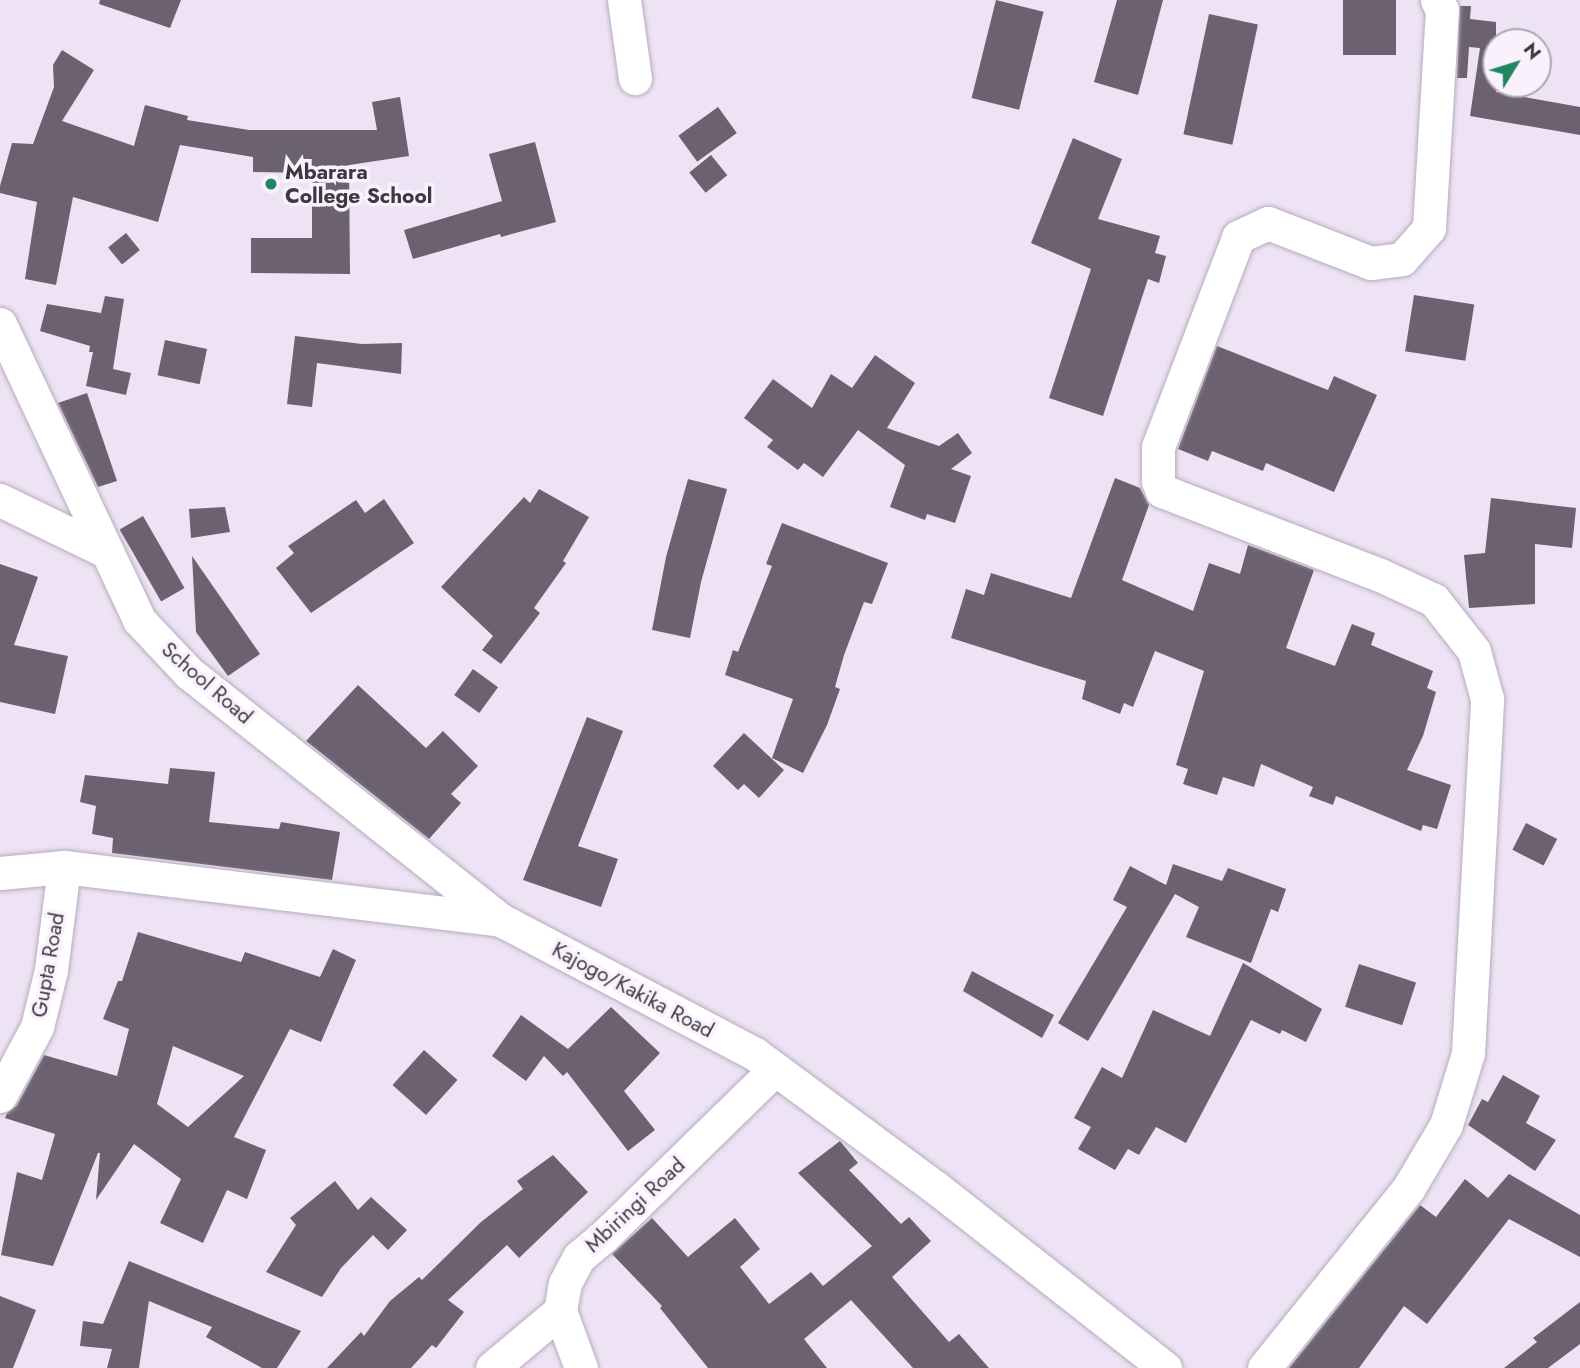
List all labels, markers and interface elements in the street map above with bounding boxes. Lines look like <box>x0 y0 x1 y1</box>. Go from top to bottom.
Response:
north arrow <box>1482 28 1552 98</box>
text: N <box>1517 37 1548 65</box>
place label: Mbarara College School <box>285 159 433 209</box>
marker: Mbarara College School <box>263 176 279 192</box>
street label: School Road <box>156 637 258 729</box>
street label: Gupta Road <box>26 911 70 1019</box>
street label: Kajogo/Kakika Road <box>548 937 718 1043</box>
street label: Mbiringi Road <box>580 1152 690 1258</box>

